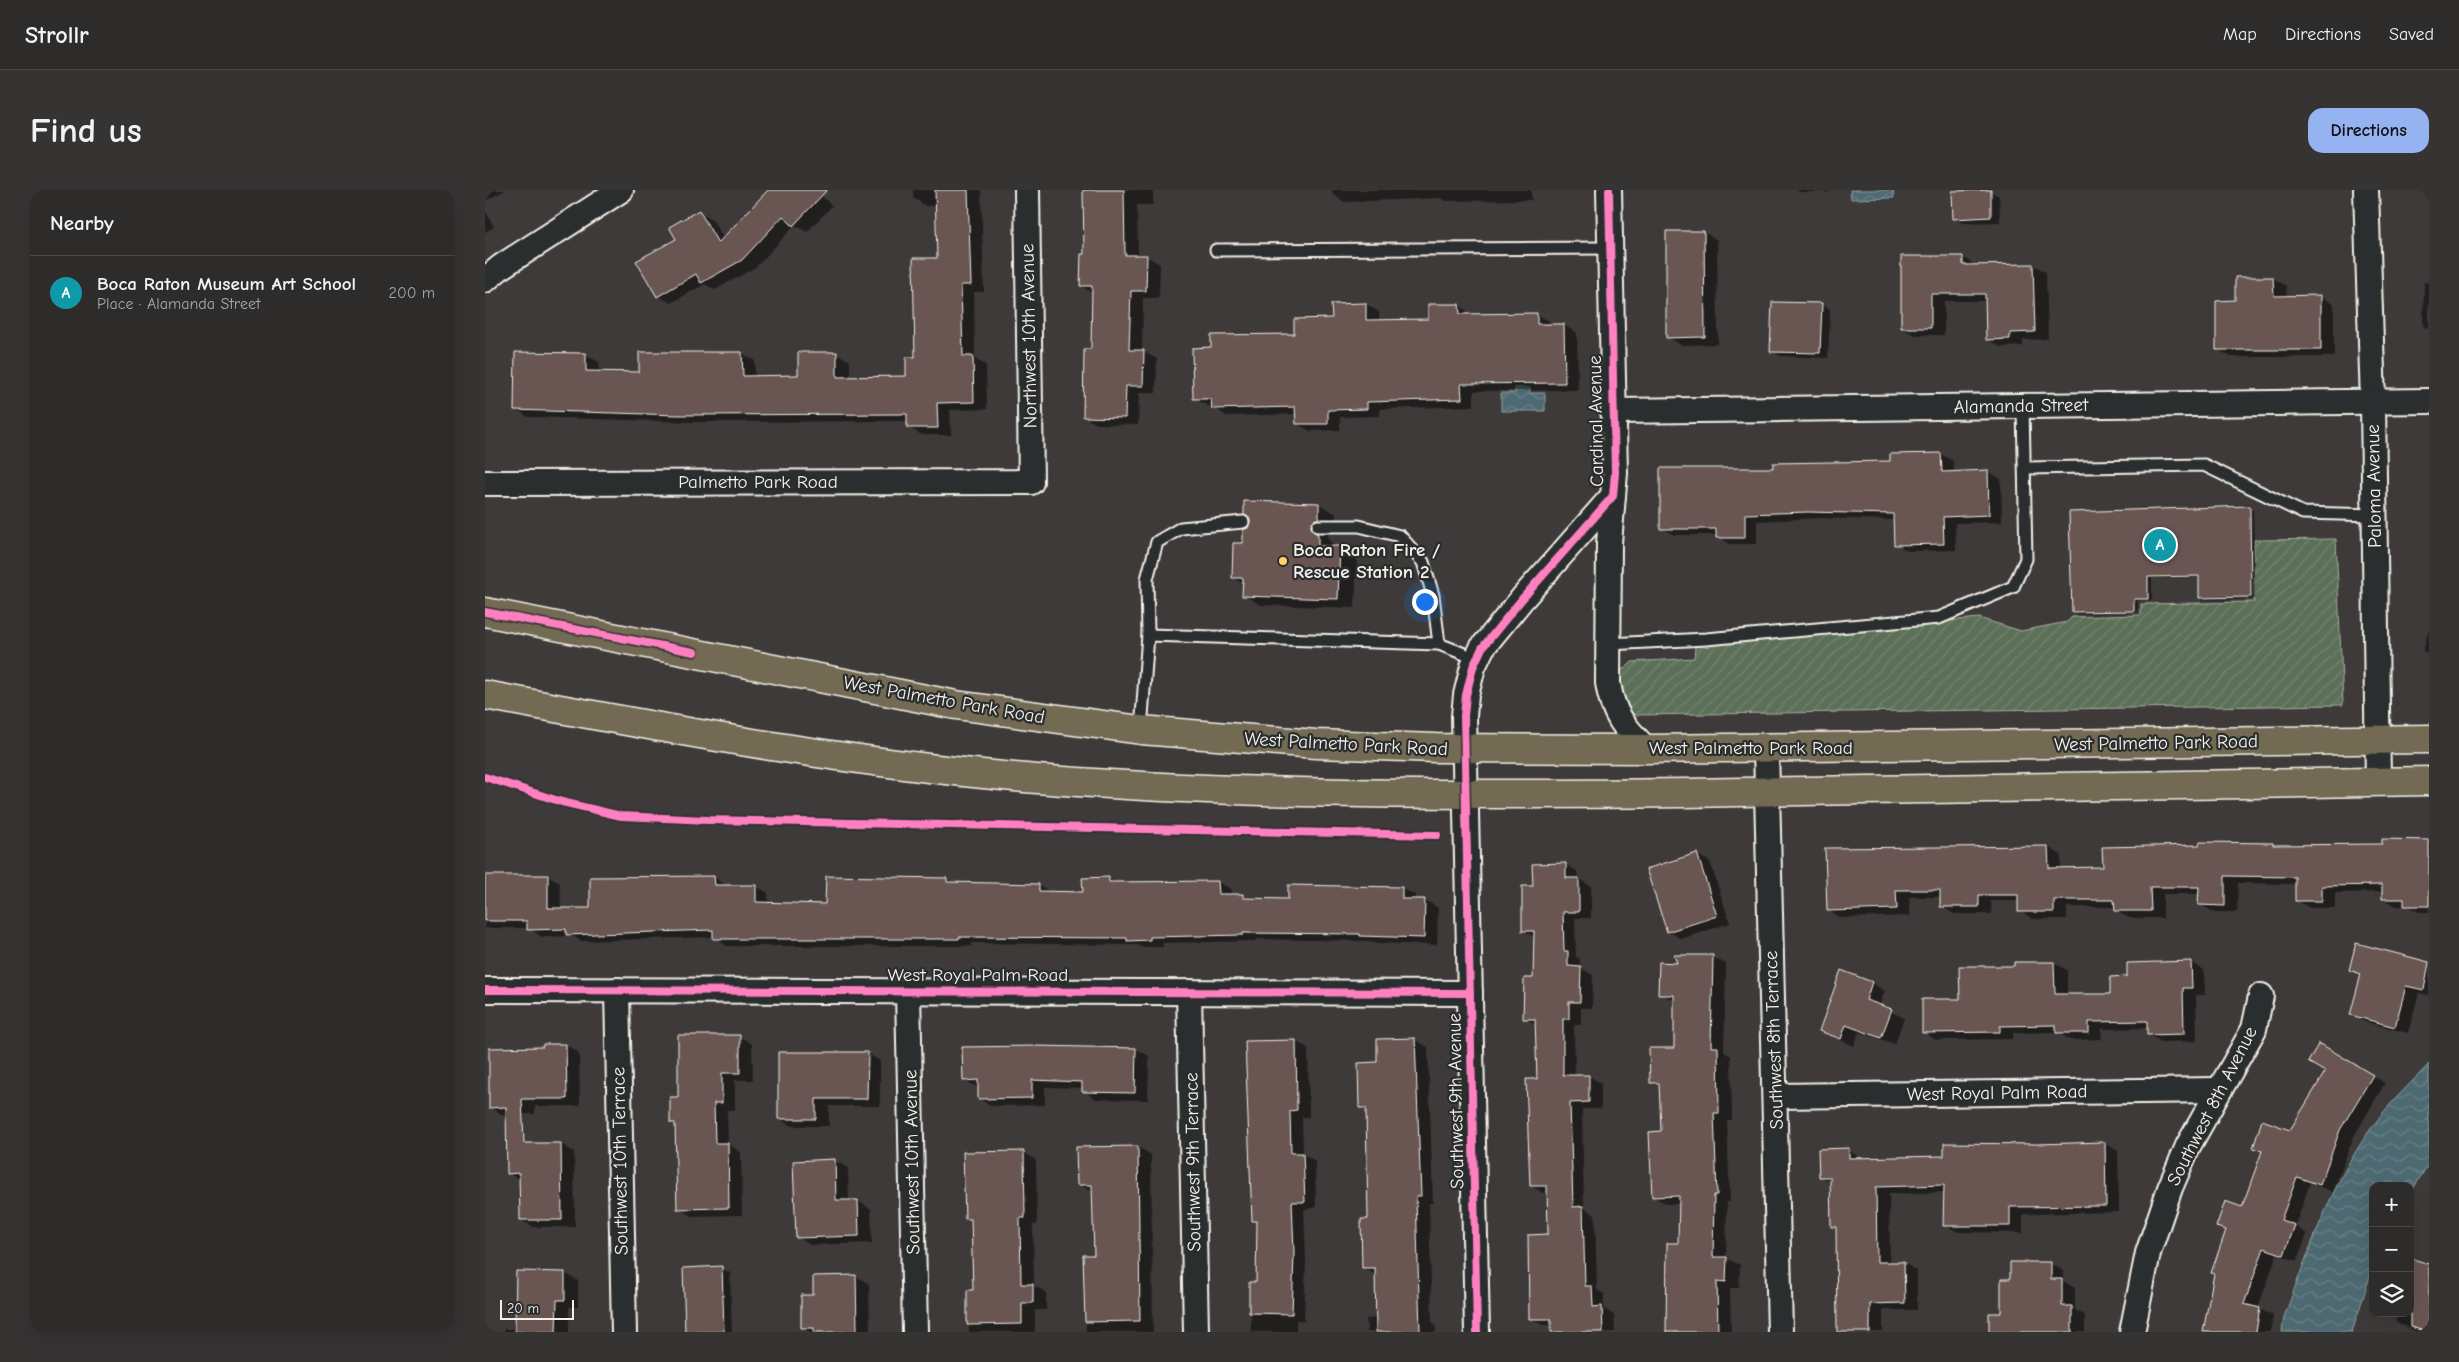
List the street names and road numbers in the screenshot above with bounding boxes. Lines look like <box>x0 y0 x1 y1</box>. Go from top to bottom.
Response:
street label: Northwest 10th Avenue <box>1016 243 1042 429</box>
street label: Cardinal Avenue <box>1584 355 1608 487</box>
street label: Alamanda Street <box>1953 394 2089 418</box>
street label: Paloma Avenue <box>2362 424 2386 548</box>
street label: Palmetto Park Road <box>678 471 838 493</box>
street label: West Palmetto Park Road <box>842 671 1046 729</box>
street label: West Palmetto Park Road <box>1244 728 1448 760</box>
street label: West Palmetto Park Road <box>2054 730 2258 756</box>
street label: West Palmetto Park Road <box>1649 737 1853 759</box>
street label: Southwest 8th Terrace <box>1760 950 1788 1130</box>
street label: West Royal Palm Road <box>888 964 1068 986</box>
street label: Southwest 9th Avenue <box>1443 1013 1469 1189</box>
street label: Southwest 8th Avenue <box>2162 1023 2262 1189</box>
street label: Southwest 10th Terrace <box>607 1067 633 1255</box>
street label: Southwest 10th Avenue <box>899 1069 925 1255</box>
street label: Southwest 9th Terrace <box>1180 1072 1206 1252</box>
street label: West Royal Palm Road <box>1906 1080 2088 1106</box>

